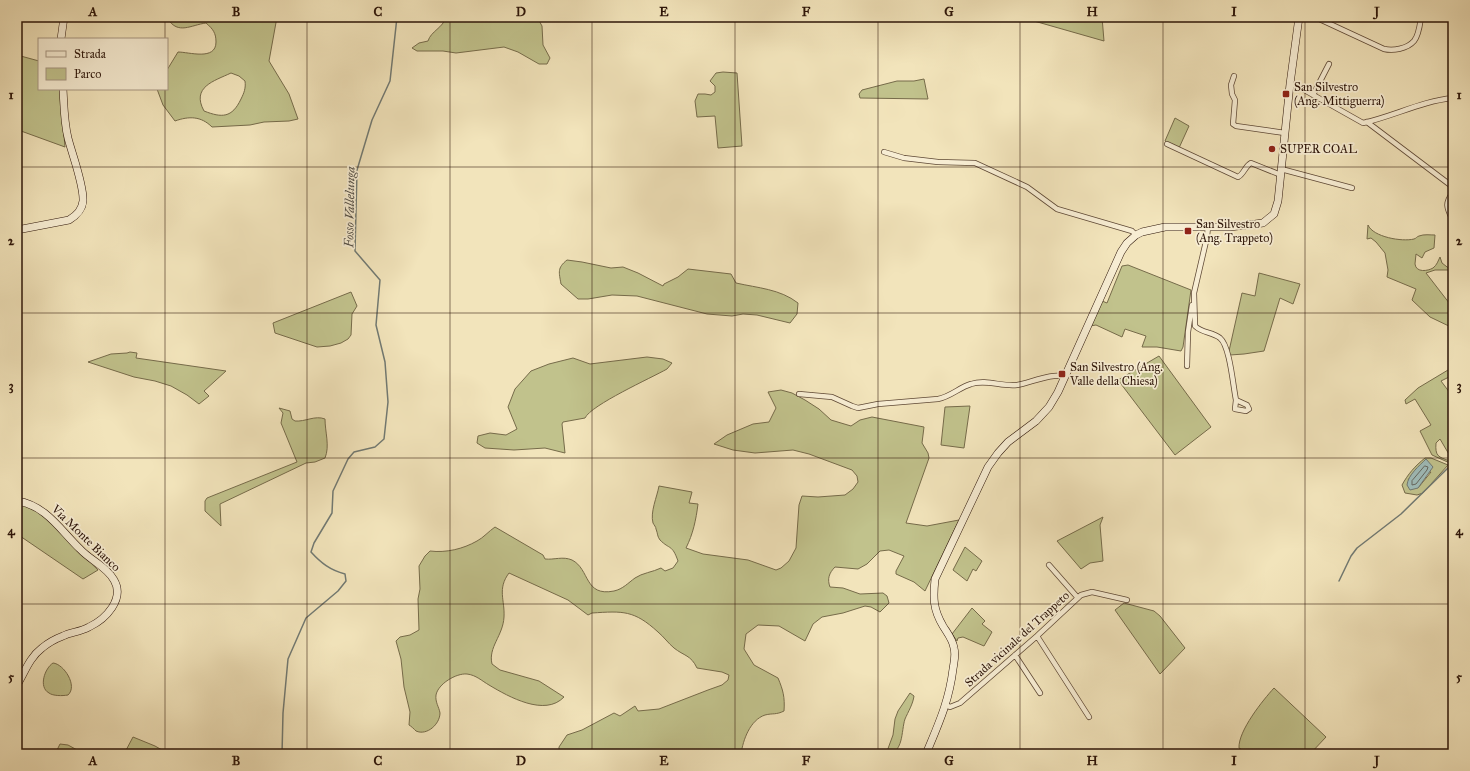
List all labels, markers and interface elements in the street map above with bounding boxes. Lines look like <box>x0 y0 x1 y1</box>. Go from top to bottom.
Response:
text: A <box>88 4 98 20</box>
text: B <box>232 4 241 20</box>
text: C <box>374 4 383 20</box>
text: D <box>516 4 526 20</box>
text: E <box>659 4 669 20</box>
text: F <box>802 4 811 20</box>
text: G <box>944 4 954 20</box>
text: H <box>1086 4 1098 20</box>
text: I <box>1231 4 1237 20</box>
text: J <box>1372 4 1380 20</box>
legend <box>38 38 168 90</box>
text: Strada <box>74 47 107 61</box>
text: Parco <box>74 67 101 81</box>
place label: San Silvestro (Ang. Mittiguerra) <box>1294 80 1385 109</box>
text: 1 <box>8 87 14 103</box>
text: 1 <box>1456 87 1462 103</box>
marker: San Silvestro (Ang. Mittiguerra) <box>1281 89 1291 99</box>
place label: SUPER COAL <box>1280 142 1357 156</box>
marker: SUPER COAL <box>1267 144 1277 154</box>
water label: Fosso Vallelunga <box>341 166 359 249</box>
place label: San Silvestro (Ang. Trappeto) <box>1196 217 1273 246</box>
marker: San Silvestro (Ang. Trappeto) <box>1183 226 1193 236</box>
text: 2 <box>8 233 15 249</box>
text: 2 <box>1456 233 1463 249</box>
place label: San Silvestro (Ang. Valle della Chiesa) <box>1069 360 1163 388</box>
marker: San Silvestro (Ang. Valle della Chiesa) <box>1057 369 1067 379</box>
text: 3 <box>8 378 14 394</box>
text: 3 <box>1456 378 1462 394</box>
street label: Via Monte Bianco <box>48 501 123 574</box>
text: 4 <box>7 523 15 539</box>
text: 4 <box>1455 523 1463 539</box>
street label: Strada vicinale del Trappeto <box>962 588 1072 690</box>
text: 5 <box>8 669 15 685</box>
text: 5 <box>1456 669 1463 685</box>
text: A <box>88 753 98 769</box>
text: B <box>232 753 241 769</box>
text: C <box>374 753 383 769</box>
text: D <box>516 753 526 769</box>
text: E <box>659 753 669 769</box>
text: F <box>802 753 811 769</box>
text: G <box>944 753 954 769</box>
text: H <box>1086 753 1098 769</box>
text: I <box>1231 753 1237 769</box>
text: J <box>1372 753 1380 769</box>

